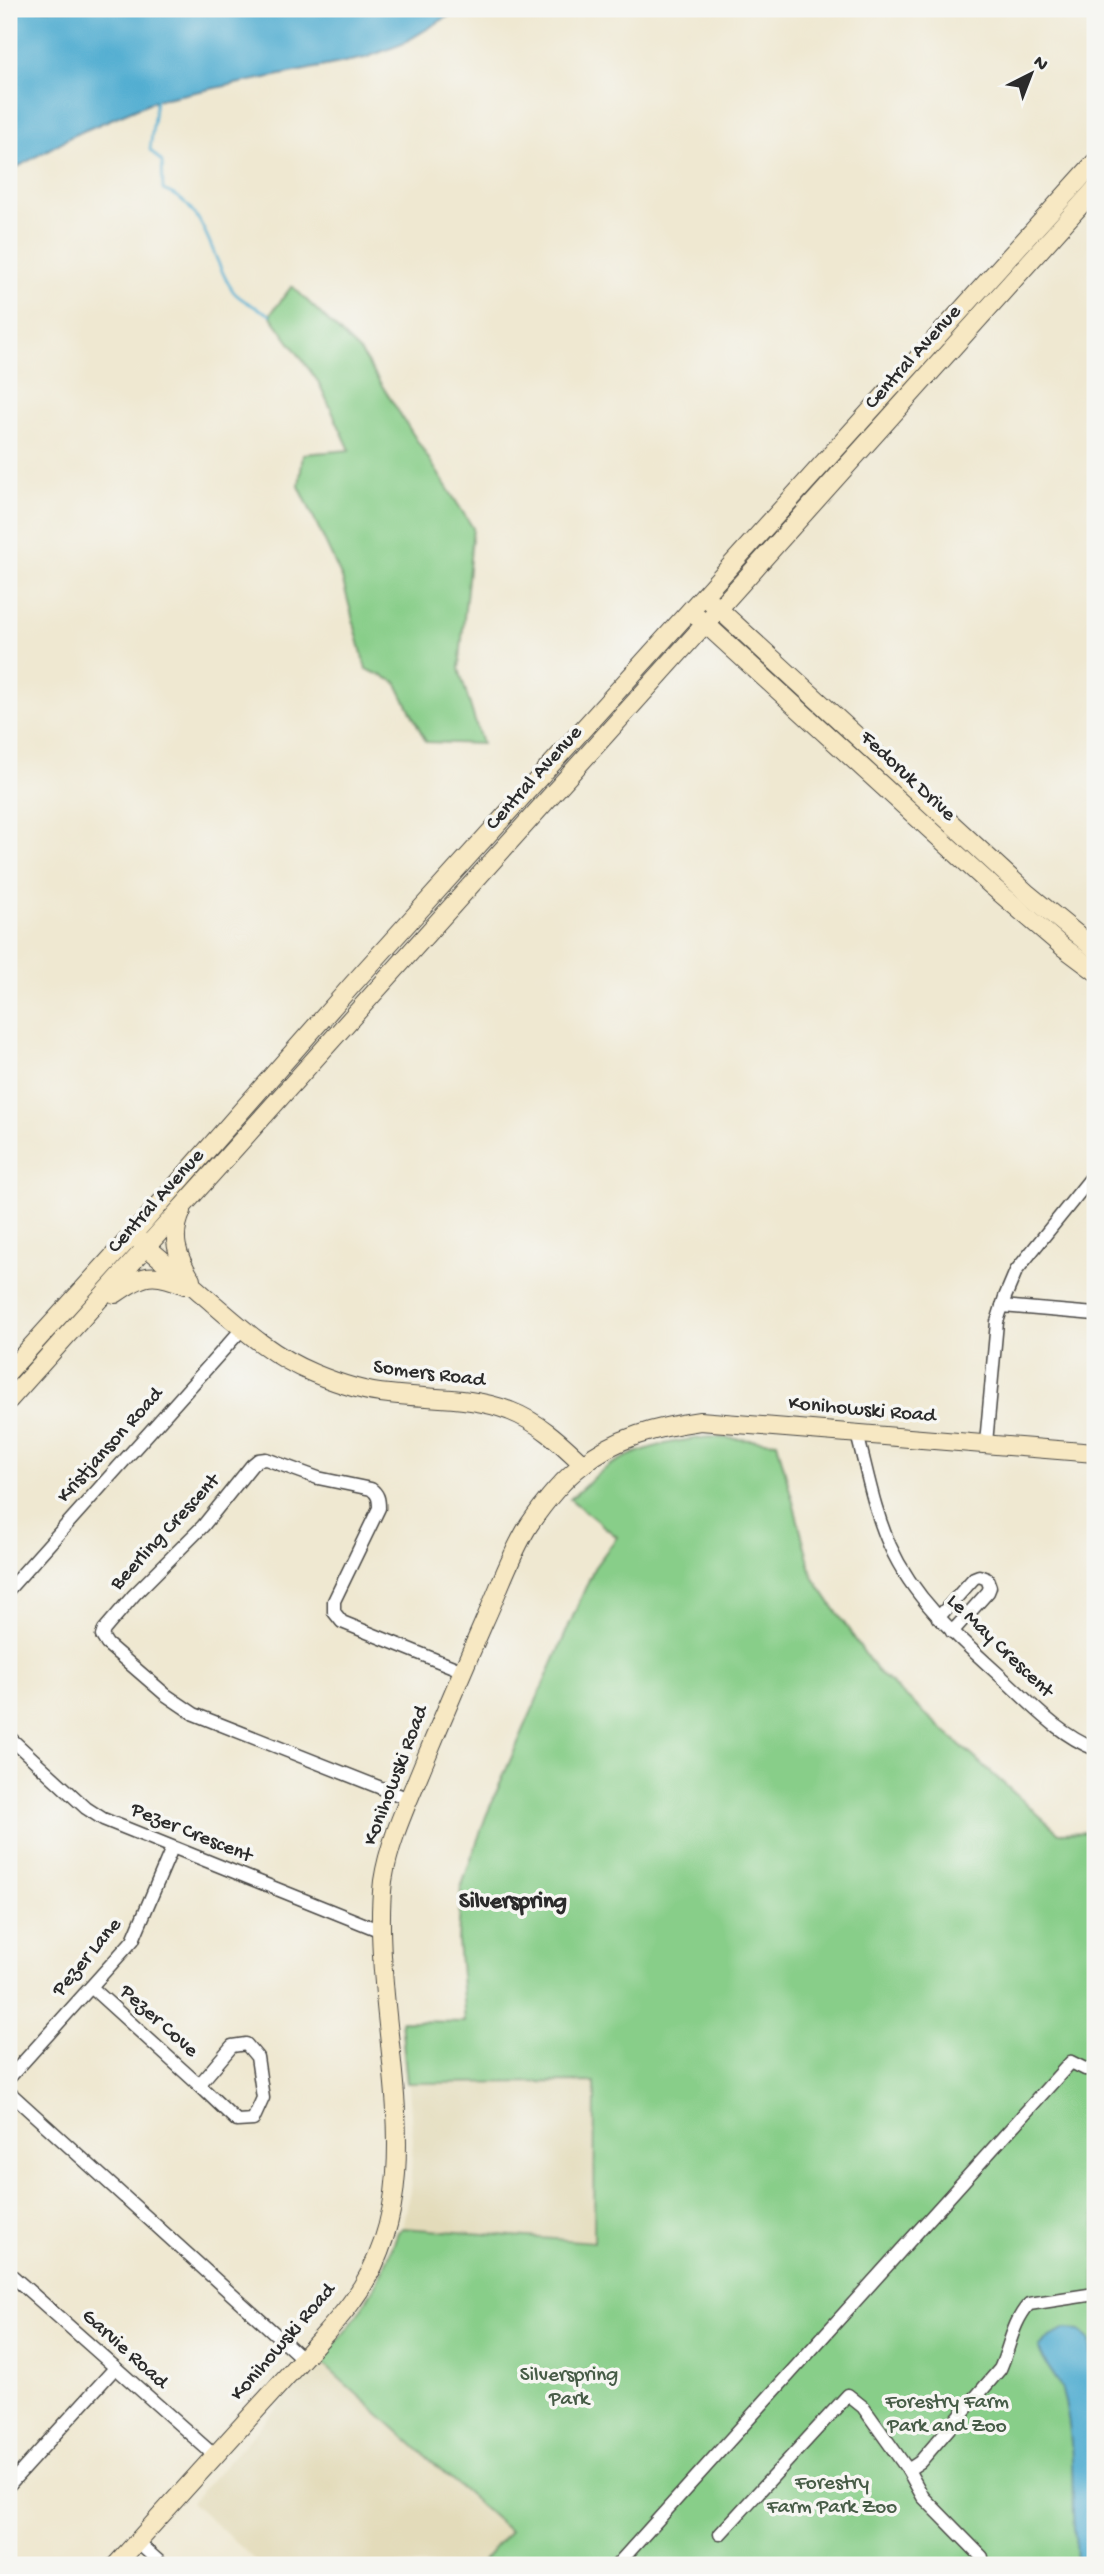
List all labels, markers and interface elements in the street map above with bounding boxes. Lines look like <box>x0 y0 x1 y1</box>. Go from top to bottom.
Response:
north arrow <box>996 38 1066 108</box>
text: N <box>1028 51 1052 77</box>
street label: Central Avenue <box>860 300 968 416</box>
street label: Central Avenue <box>481 721 589 837</box>
street label: Fedoruk Drive <box>853 726 961 829</box>
street label: Central Avenue <box>103 1144 211 1260</box>
street label: Somers Road <box>372 1356 488 1394</box>
street label: Kristjanson Road <box>53 1382 171 1509</box>
street label: Konihowski Road <box>787 1392 938 1430</box>
street label: Beerling Crescent <box>105 1468 228 1597</box>
street label: Le May Crescent <box>940 1590 1059 1706</box>
street label: Konihowski Road <box>359 1701 436 1850</box>
street label: Pezer Crescent <box>126 1798 258 1871</box>
district label: Silverspring <box>459 1889 567 1916</box>
street label: Pezer Lane <box>47 1913 129 2003</box>
street label: Pezer Cove <box>113 1979 203 2065</box>
street label: Konihowski Road <box>226 2278 343 2407</box>
street label: Garvie Road <box>76 2305 174 2396</box>
park label: Silverspring Park <box>520 2364 618 2413</box>
park label: Forestry Farm Park and Zoo <box>884 2391 1009 2440</box>
park label: Forestry Farm Park Zoo <box>766 2472 897 2521</box>

